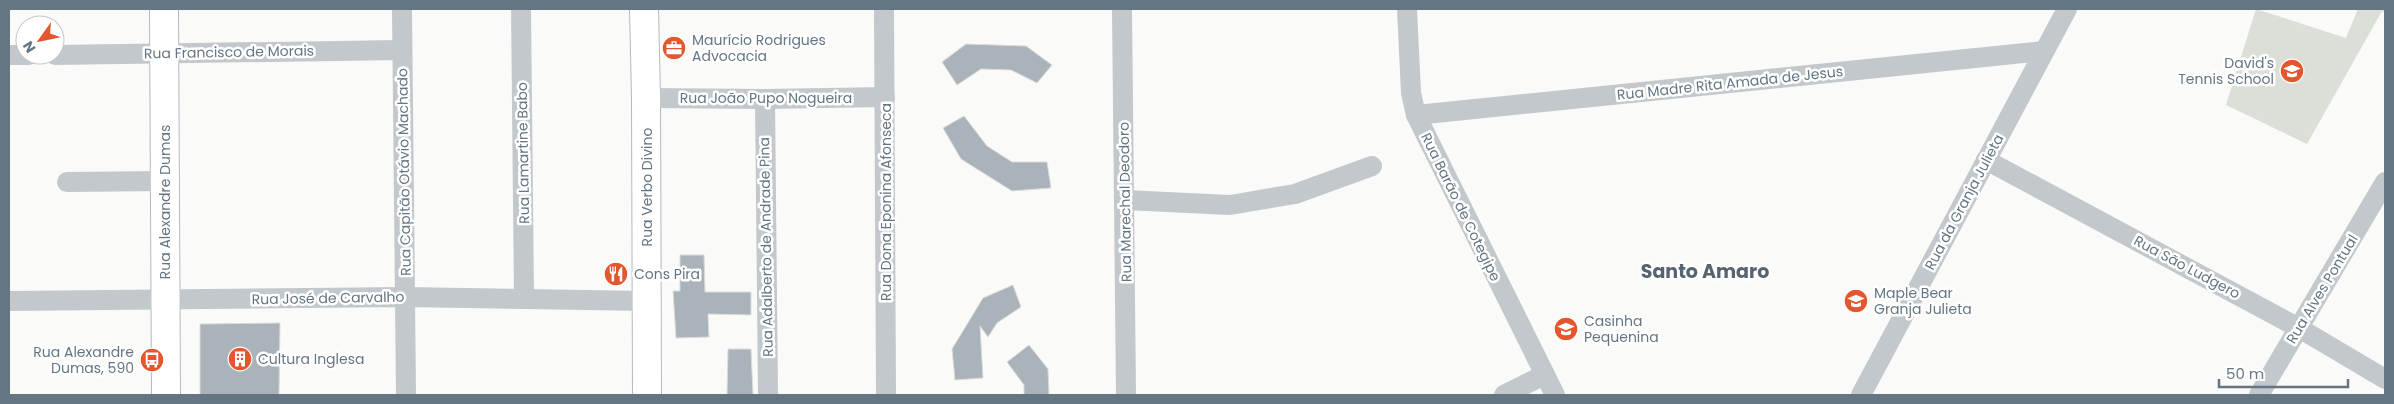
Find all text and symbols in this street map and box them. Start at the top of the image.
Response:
north arrow [15,15,65,65]
place label: Maurício Rodrigues Advocacia [692,30,826,66]
office icon: Maurício Rodrigues Advocacia [661,35,687,61]
text: N [18,37,40,57]
street label: Rua Francisco de Morais [144,41,314,63]
place label: David's Tennis School [2178,53,2274,89]
school or university icon: David's Tennis School [2279,58,2305,84]
street label: Rua Madre Rita Amada de Jesus [1616,61,1844,105]
street label: Rua Capitão Otávio Machado [392,68,416,276]
street label: Rua Lamartine Babo [512,82,534,224]
street label: Rua João Pupo Nogueira [680,88,852,108]
street label: Rua Dona Eponina Afonseca [876,103,896,301]
street label: Rua Marechal Deodoro [1114,122,1136,282]
street label: Rua Alexandre Dumas [155,125,175,279]
street label: Rua Verbo Divino [637,128,657,246]
street label: Rua Barão de Cotegipe [1416,130,1506,285]
street label: Rua da Granja Julieta [1920,131,2008,273]
street label: Rua Adalberto de Andrade Pina [754,137,778,357]
street label: Rua São Ludgero [2130,231,2244,304]
street label: Rua Alves Pontual [2281,231,2363,347]
district label: Santo Amaro [1641,258,1769,285]
restaurant icon: Cons Pira [603,261,629,287]
place label: Cons Pira [634,264,700,284]
place label: Maple Bear Granja Julieta [1874,283,1972,319]
street label: Rua José de Carvalho [251,287,405,309]
school or university icon: Maple Bear Granja Julieta [1843,288,1869,314]
place label: Casinha Pequenina [1584,311,1659,347]
school or university icon: Casinha Pequenina [1553,316,1579,342]
place label: Rua Alexandre Dumas, 590 [33,342,134,378]
building icon: Cultura Inglesa [227,346,253,372]
bus stop icon: Rua Alexandre Dumas, 590 [139,347,165,373]
place label: Cultura Inglesa [258,349,364,369]
scale bar [2219,356,2348,388]
text: 50 m [2226,363,2264,384]

